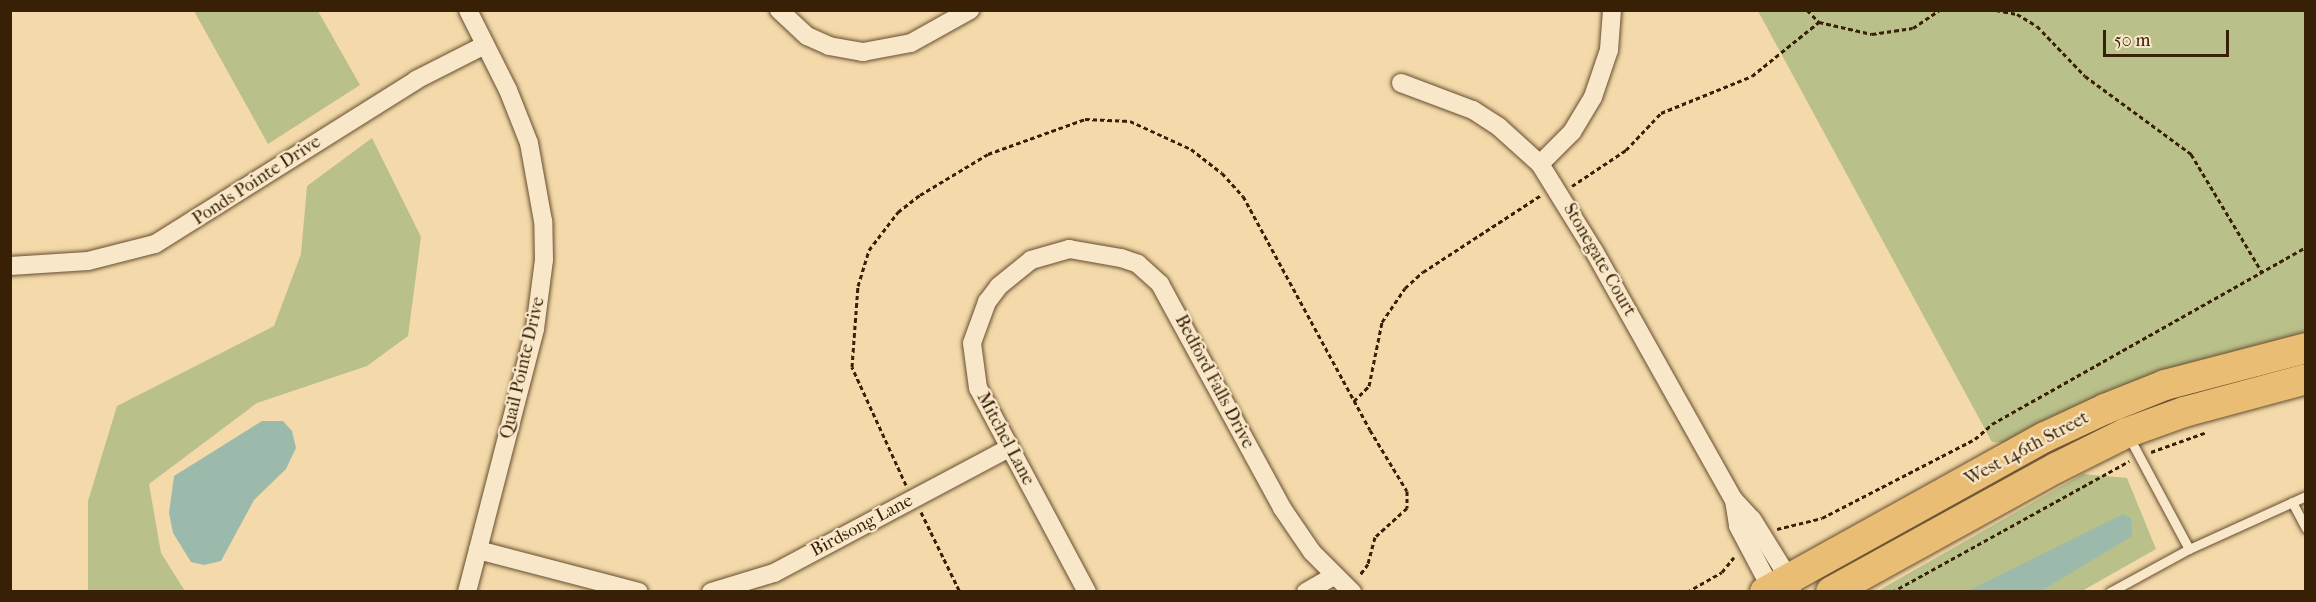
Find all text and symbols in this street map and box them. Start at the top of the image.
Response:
scale bar [2106,18,2232,56]
text: 50 m [2114,30,2150,51]
street label: Ponds Pointe Drive [189,132,325,230]
street label: Stonegate Court [1558,200,1640,320]
street label: Quail Pointe Drive [496,295,550,441]
street label: Bedford Falls Drive [1170,311,1258,453]
street label: Mitchel Lane [971,389,1039,489]
street label: West 146th Street [1961,407,2093,491]
street label: Birdsong Lane [807,490,917,562]

